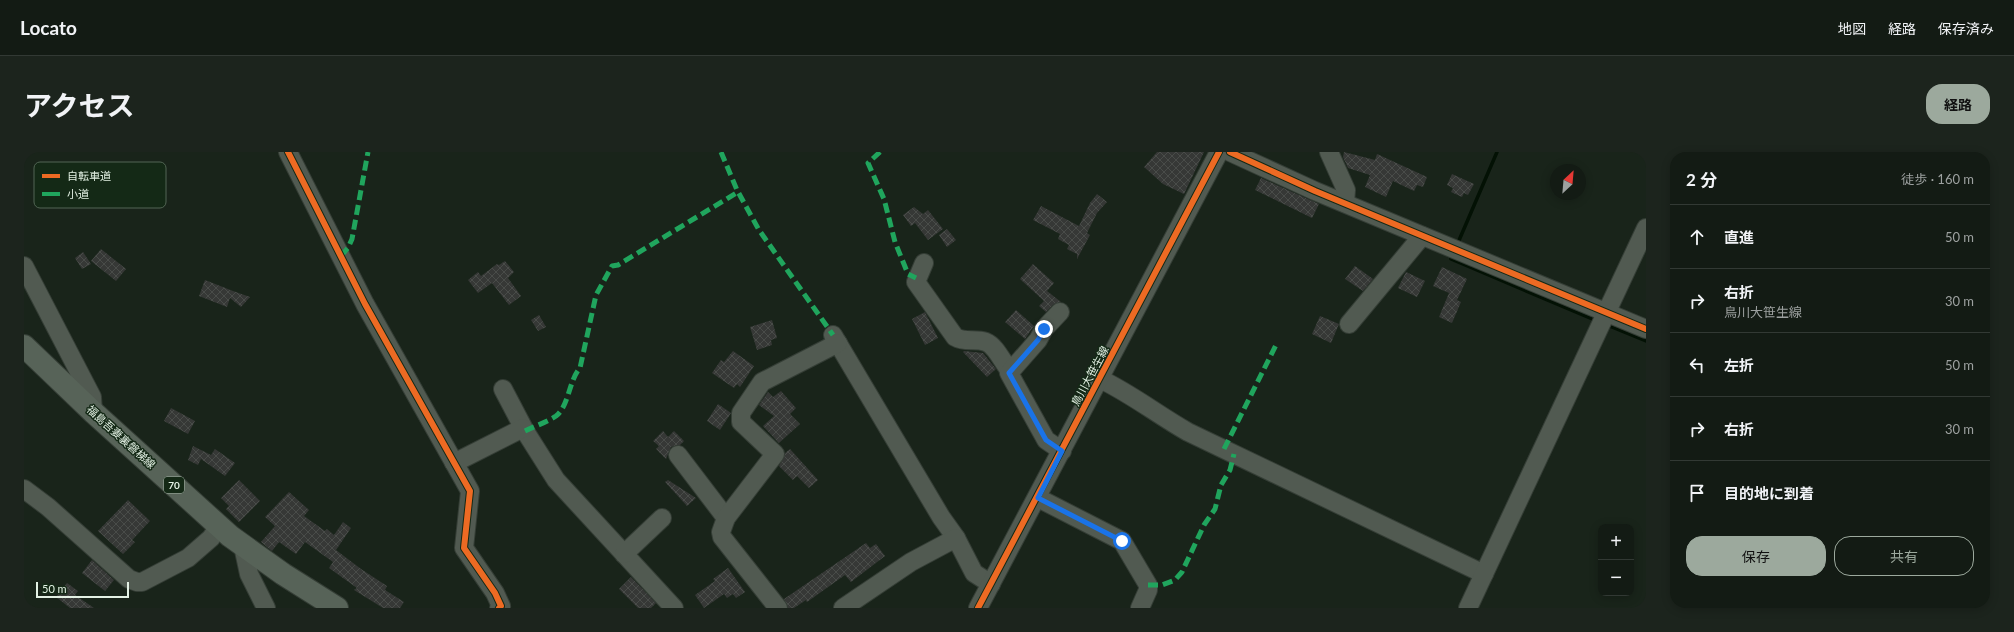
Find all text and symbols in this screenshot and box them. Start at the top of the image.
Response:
text: Locato [20,16,77,39]
text: 地図 [1838,20,1866,37]
text: 経路 [1888,20,1916,37]
text: 保存済み [1938,20,1994,37]
button: 経路 [1926,84,1990,124]
text: アクセス [24,88,135,122]
legend [34,162,166,208]
north arrow [1550,164,1586,200]
text: 自転車道 [67,169,111,182]
text: 2 分 [1686,169,1717,190]
text: 徒歩 · 160 m [1901,171,1974,187]
text: 小道 [67,187,89,200]
icon: ahead [1686,226,1708,248]
text: 直進 [1724,228,1754,246]
text: 50 m [1945,229,1974,245]
text: 右折 [1724,283,1754,301]
icon: right [1686,290,1708,312]
text: 30 m [1945,293,1974,309]
text: 鳥川大笹生線 [1724,304,1802,320]
route end [1035,320,1053,338]
street label: 鳥川大笹生線 [1068,344,1111,408]
icon: left [1686,354,1708,376]
text: 左折 [1724,356,1754,374]
text: 50 m [1945,357,1974,373]
street label: 福島吾妻裏磐梯線 [84,402,158,471]
icon: right [1686,418,1708,440]
text: 右折 [1724,420,1754,438]
text: 30 m [1945,421,1974,437]
road number: 70 [164,477,184,493]
icon: arrive [1686,482,1708,504]
text: 目的地に到着 [1724,484,1814,502]
map controls [1598,524,1634,596]
button: + [1598,524,1634,560]
route start [1113,532,1131,550]
button: 保存 [1686,536,1826,576]
button: 共有 [1834,536,1974,576]
button: − [1598,560,1634,596]
scale bar [36,580,129,599]
text: 50 m [42,582,67,595]

